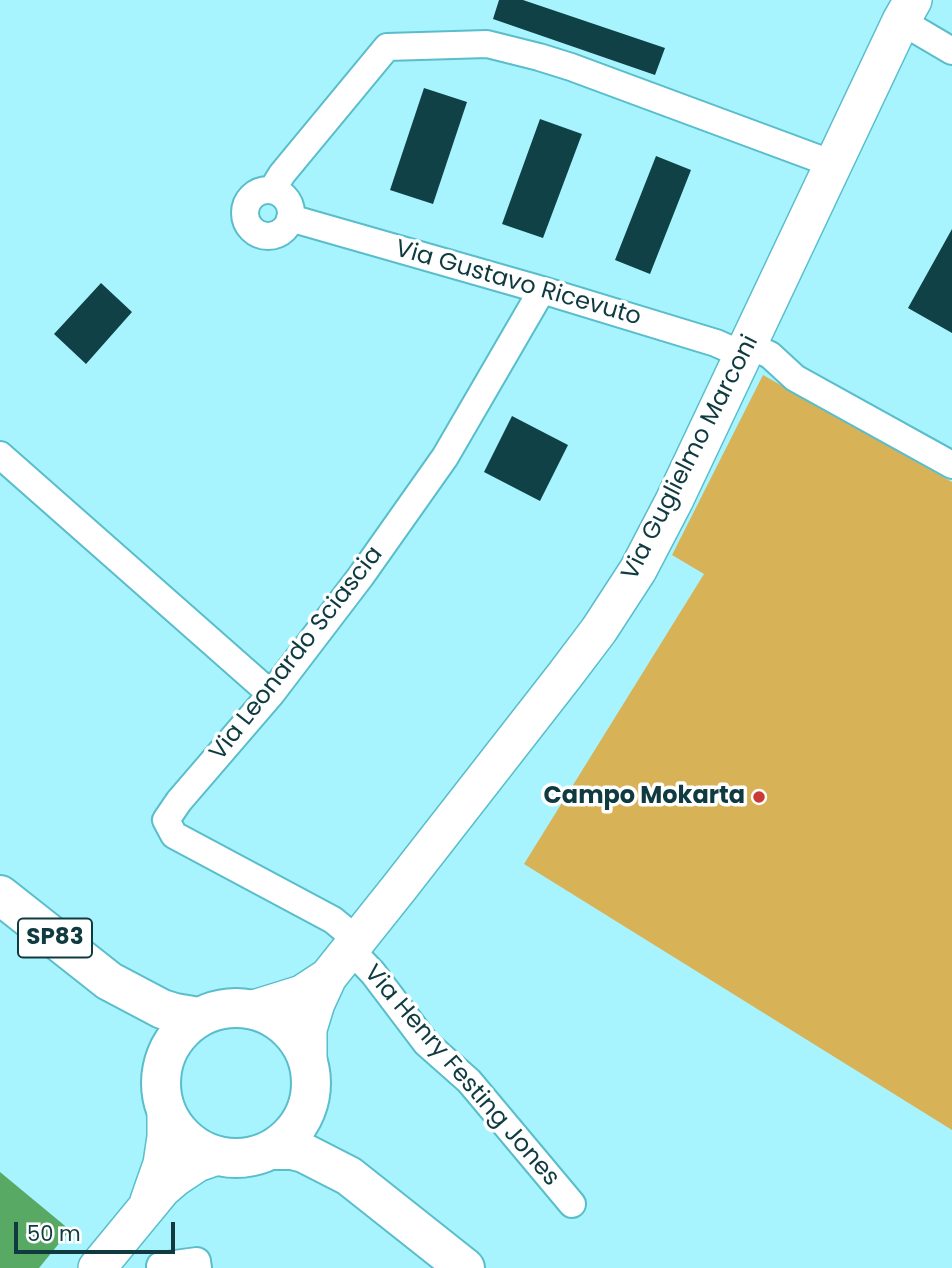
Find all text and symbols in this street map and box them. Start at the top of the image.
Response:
street label: Via Gustavo Ricevuto [392,235,644,333]
street label: Via Guglielmo Marconi [617,331,765,585]
street label: Via Leonardo Sciascia [204,541,390,767]
place label: Campo Mokarta [544,783,745,811]
marker: Campo Mokarta [751,789,767,805]
road number: SP83 [18,918,92,958]
street label: Via Henry Festing Jones [357,960,565,1192]
scale bar [18,1208,178,1252]
text: 50 m [27,1219,81,1248]

